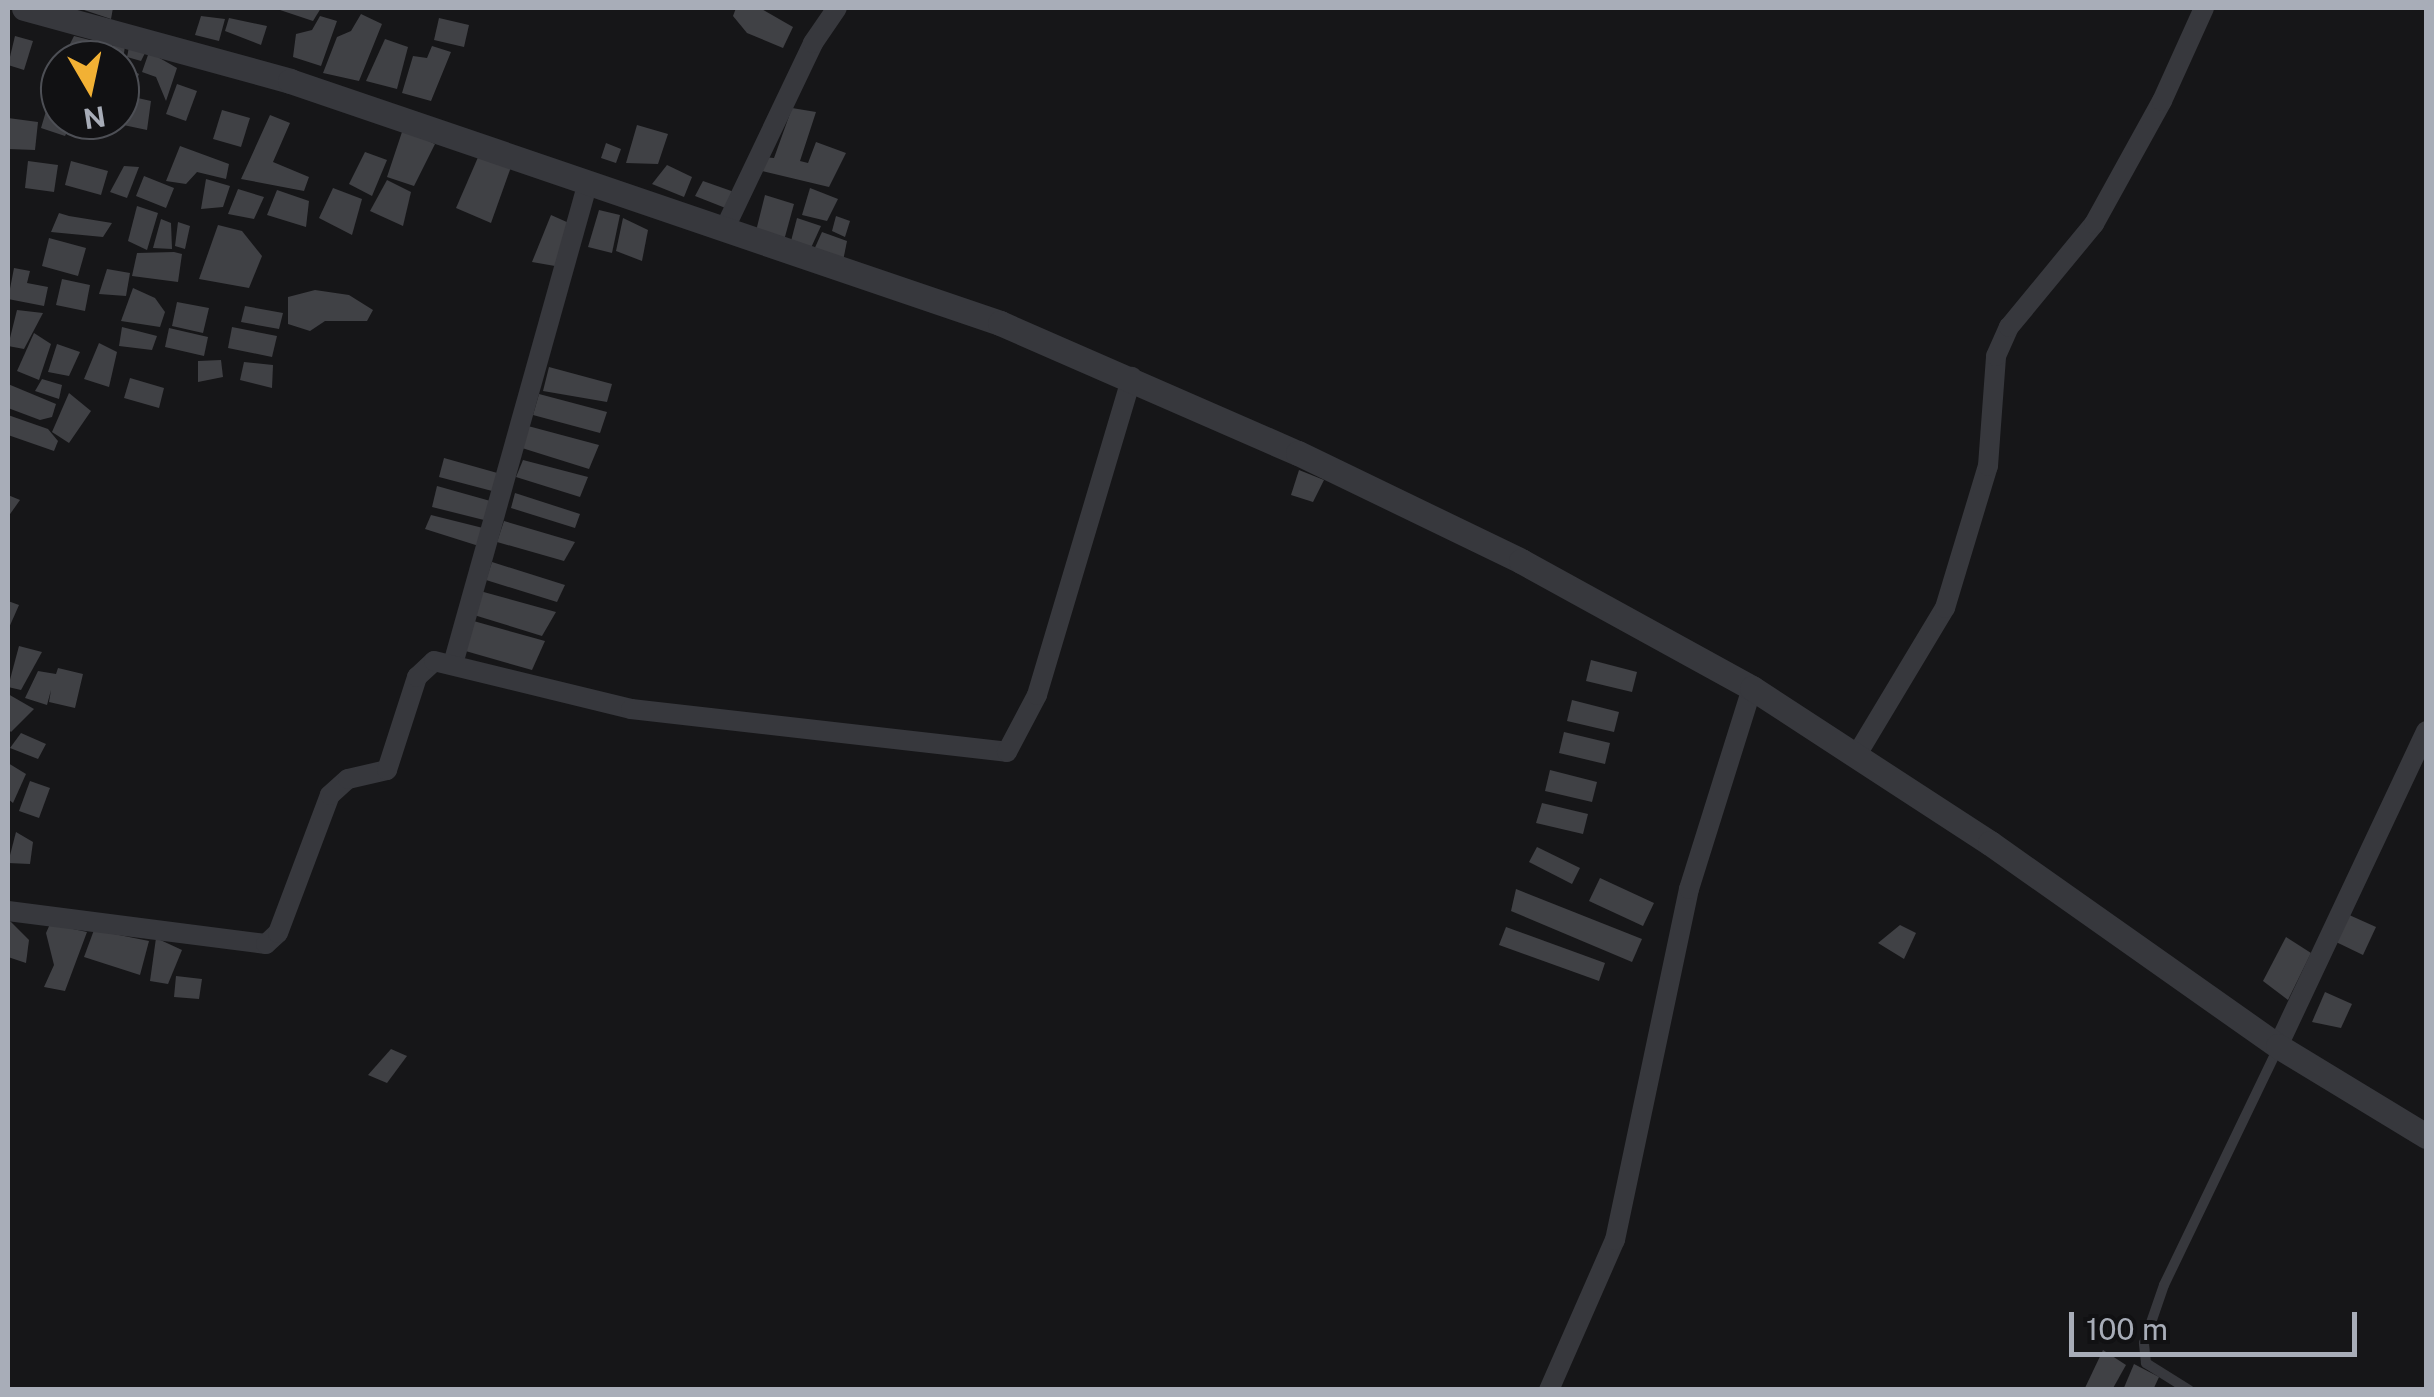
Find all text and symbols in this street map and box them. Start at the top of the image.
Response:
north arrow [40,40,140,140]
text: N [81,100,108,136]
scale bar [2074,1292,2362,1354]
text: 100 m [2086,1311,2168,1347]

